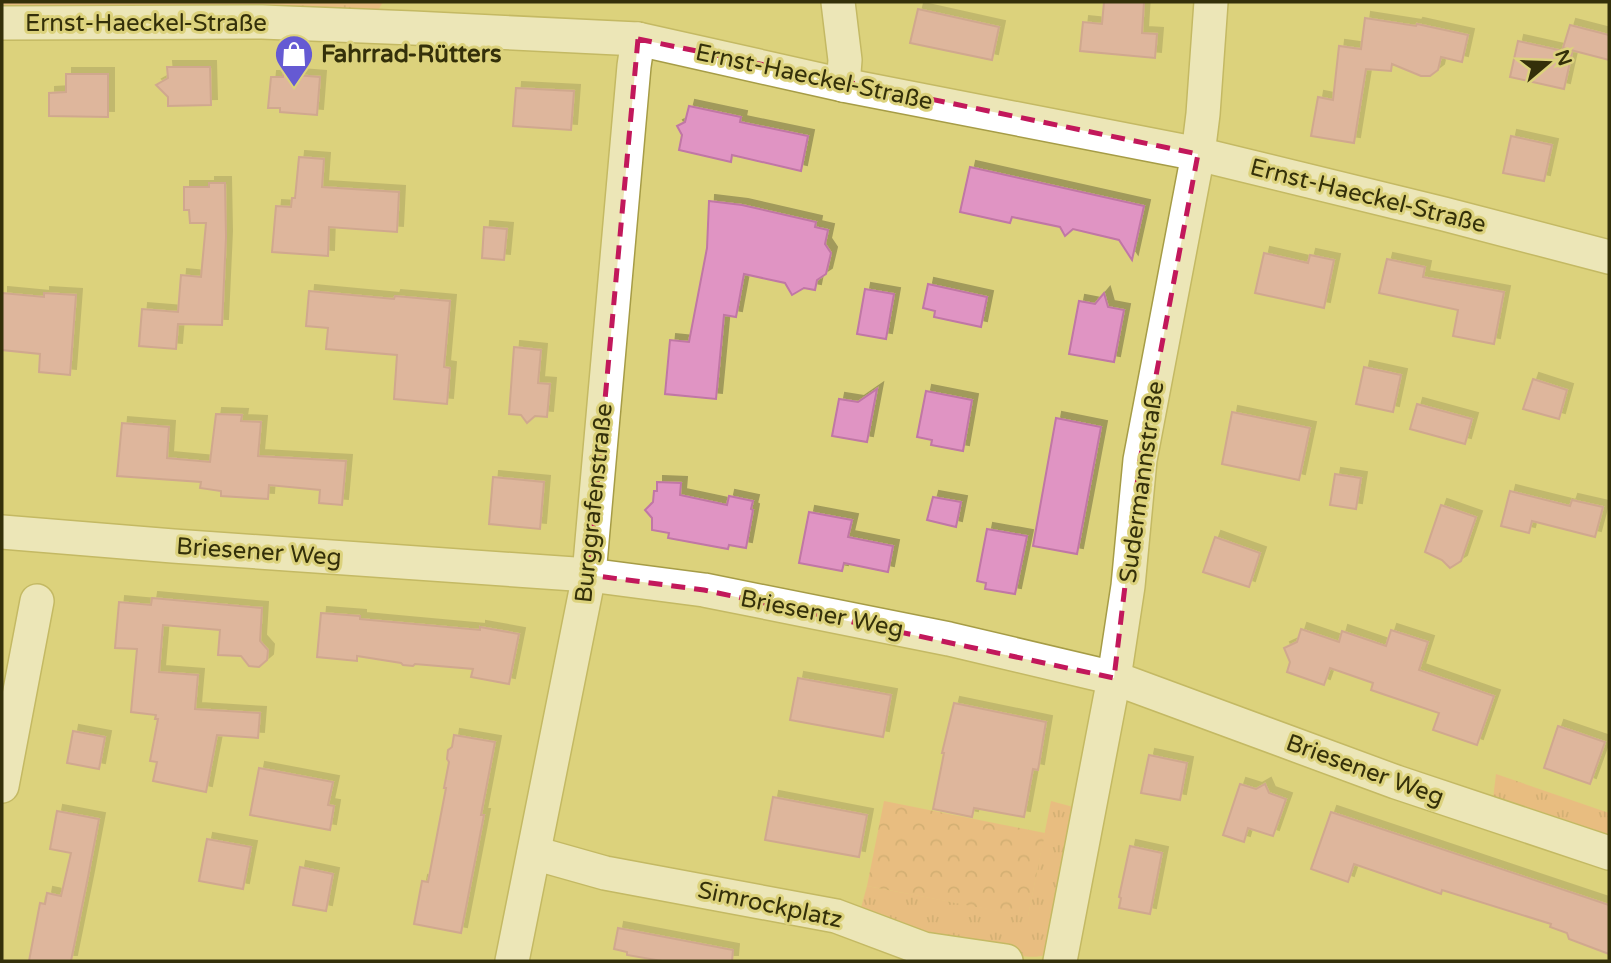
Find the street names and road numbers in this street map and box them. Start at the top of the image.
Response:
street label: Ernst-Haeckel-Straße [25,9,267,38]
street label: Ernst-Haeckel-Straße [693,38,935,116]
street label: Ernst-Haeckel-Straße [1247,153,1489,239]
street label: Sudermannstraße [1113,379,1171,585]
street label: Burggrafenstraße [569,402,619,604]
street label: Briesener Weg [175,532,343,572]
street label: Briesener Weg [738,584,906,644]
street label: Briesener Weg [1282,728,1448,812]
street label: Simrockplatz [695,876,845,934]

